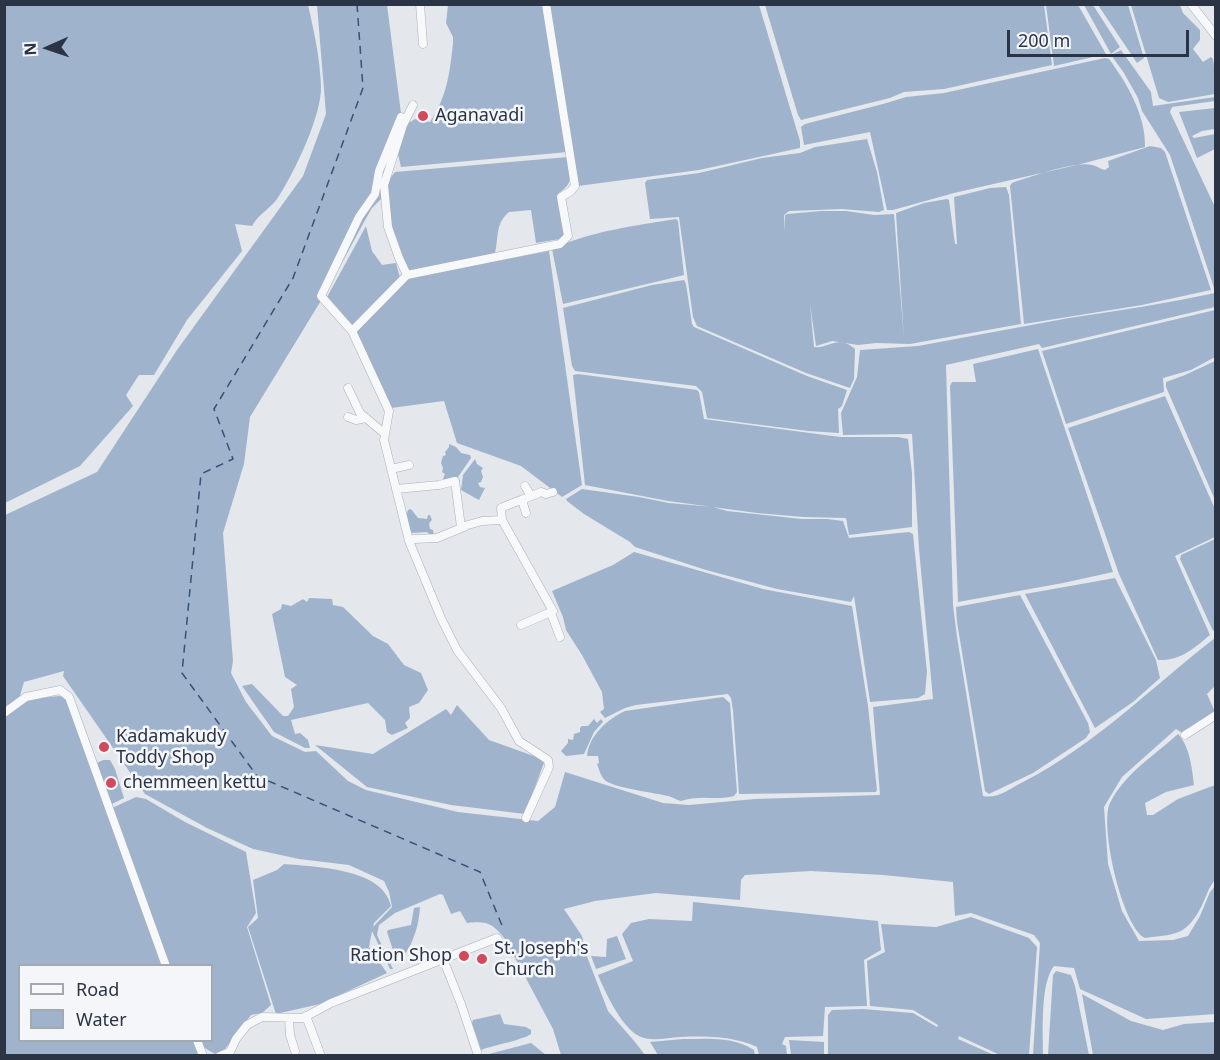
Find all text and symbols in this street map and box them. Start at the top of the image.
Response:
north arrow [18,18,78,78]
scale bar [1010,18,1192,56]
text: 200 m [1018,28,1070,52]
text: N [19,42,41,56]
place label: Aganavadi [435,105,524,127]
marker: Aganavadi [416,109,430,123]
place label: Kadamakudy Toddy Shop [116,726,226,768]
marker: Kadamakudy Toddy Shop [97,740,111,754]
place label: chemmeen kettu [123,772,267,794]
marker: chemmeen kettu [104,776,118,790]
place label: St. Joseph's Church [494,938,589,980]
place label: Ration Shop [350,945,452,967]
marker: Ration Shop [457,949,471,963]
marker: St. Joseph's Church [475,952,489,966]
legend [18,964,213,1042]
text: Road [76,977,119,1001]
text: Water [76,1007,127,1031]

